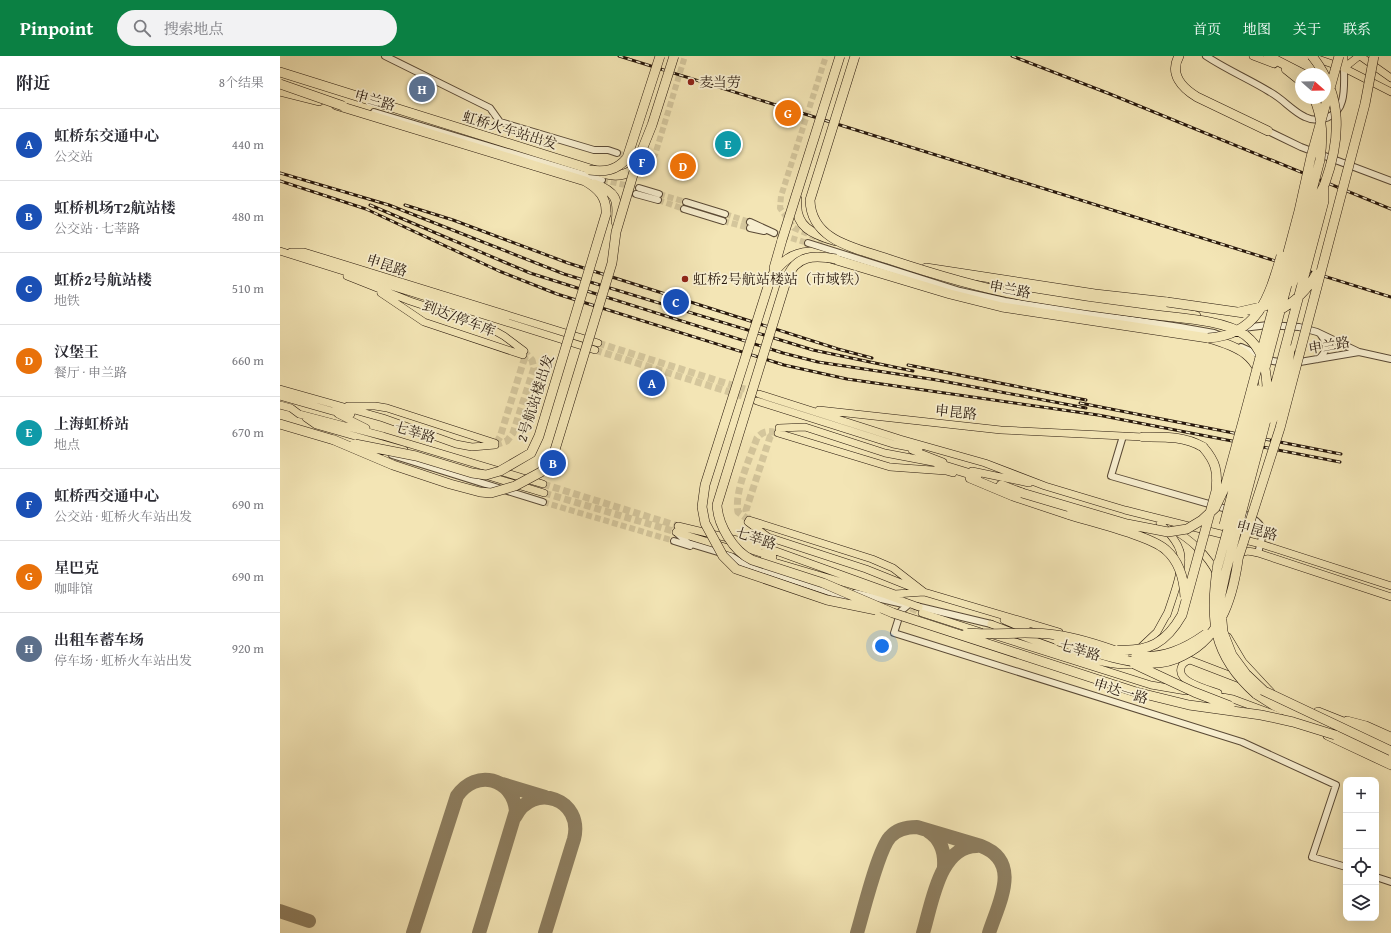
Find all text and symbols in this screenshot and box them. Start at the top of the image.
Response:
search box [117,10,397,46]
text: Pinpoint [20,14,93,42]
icon: search [131,17,153,39]
text: 搜索地点 [163,18,223,39]
text: 首页 [1193,19,1221,39]
text: 地图 [1243,19,1271,39]
text: 关于 [1293,19,1321,39]
text: 联系 [1343,19,1371,39]
north arrow [1295,68,1331,104]
text: 附近 [16,70,50,95]
place label: 麦当劳 [699,72,741,92]
text: 8个结果 [219,73,264,92]
pin: H [409,74,435,104]
marker: 麦当劳 [686,77,696,87]
street label: 申兰路 [352,85,398,115]
pin: G [775,98,801,128]
street label: 虹桥火车站出发 [460,106,560,154]
text: 虹桥东交通中心 [54,125,159,146]
pin: E [715,129,741,159]
text: A [25,135,33,154]
text: 440 m [232,135,264,154]
text: 公交站 [54,147,93,166]
pin: F [629,147,655,177]
pin: D [670,151,696,181]
text: 虹桥机场T2航站楼 [54,197,176,218]
text: B [25,207,33,226]
text: 480 m [232,207,264,226]
text: 公交站 · 七莘路 [54,219,140,238]
street label: 申昆路 [364,249,410,281]
text: 虹桥2号航站楼 [54,269,152,290]
place label: 虹桥2号航站楼站（市域铁） [693,269,868,289]
marker: 虹桥2号航站楼站（市域铁） [680,274,690,284]
street label: 申兰路 [987,275,1033,303]
text: C [25,279,33,298]
text: 510 m [232,279,264,298]
pin: C [663,287,689,317]
text: 地铁 [54,291,80,310]
street label: 到达/停车库 [420,295,498,341]
street label: 申兰路 [1307,332,1351,358]
text: 汉堡王 [54,341,99,362]
text: D [25,351,33,370]
text: 660 m [232,351,264,370]
street label: 2号航站楼出发 [511,352,559,444]
text: 餐厅 · 申兰路 [54,363,127,382]
pin: A [639,368,665,398]
street label: 申昆路 [934,400,978,424]
text: 上海虹桥站 [54,413,129,434]
street label: 七莘路 [392,416,438,448]
text: E [26,423,32,442]
text: 670 m [232,423,264,442]
text: 地点 [54,435,80,454]
pin: B [540,448,566,478]
text: 虹桥西交通中心 [54,485,159,506]
text: F [26,495,32,514]
text: 690 m [232,495,264,514]
text: 公交站 · 虹桥火车站出发 [54,507,192,526]
street label: 申昆路 [1234,515,1280,545]
street label: 七莘路 [733,522,779,554]
text: 星巴克 [54,557,99,578]
text: G [25,567,33,586]
text: 690 m [232,567,264,586]
text: 咖啡馆 [54,579,93,598]
text: 出租车蓄车场 [54,629,144,650]
street label: 七莘路 [1057,634,1103,666]
your location [872,636,892,656]
text: H [24,639,34,658]
text: 920 m [232,639,264,658]
text: 停车场 · 虹桥火车站出发 [54,651,192,670]
street label: 申达一路 [1091,673,1151,709]
map controls [1343,777,1379,921]
button: + [1343,777,1379,813]
button: − [1343,813,1379,849]
button: locate [1343,849,1379,885]
button: layers [1343,885,1379,921]

